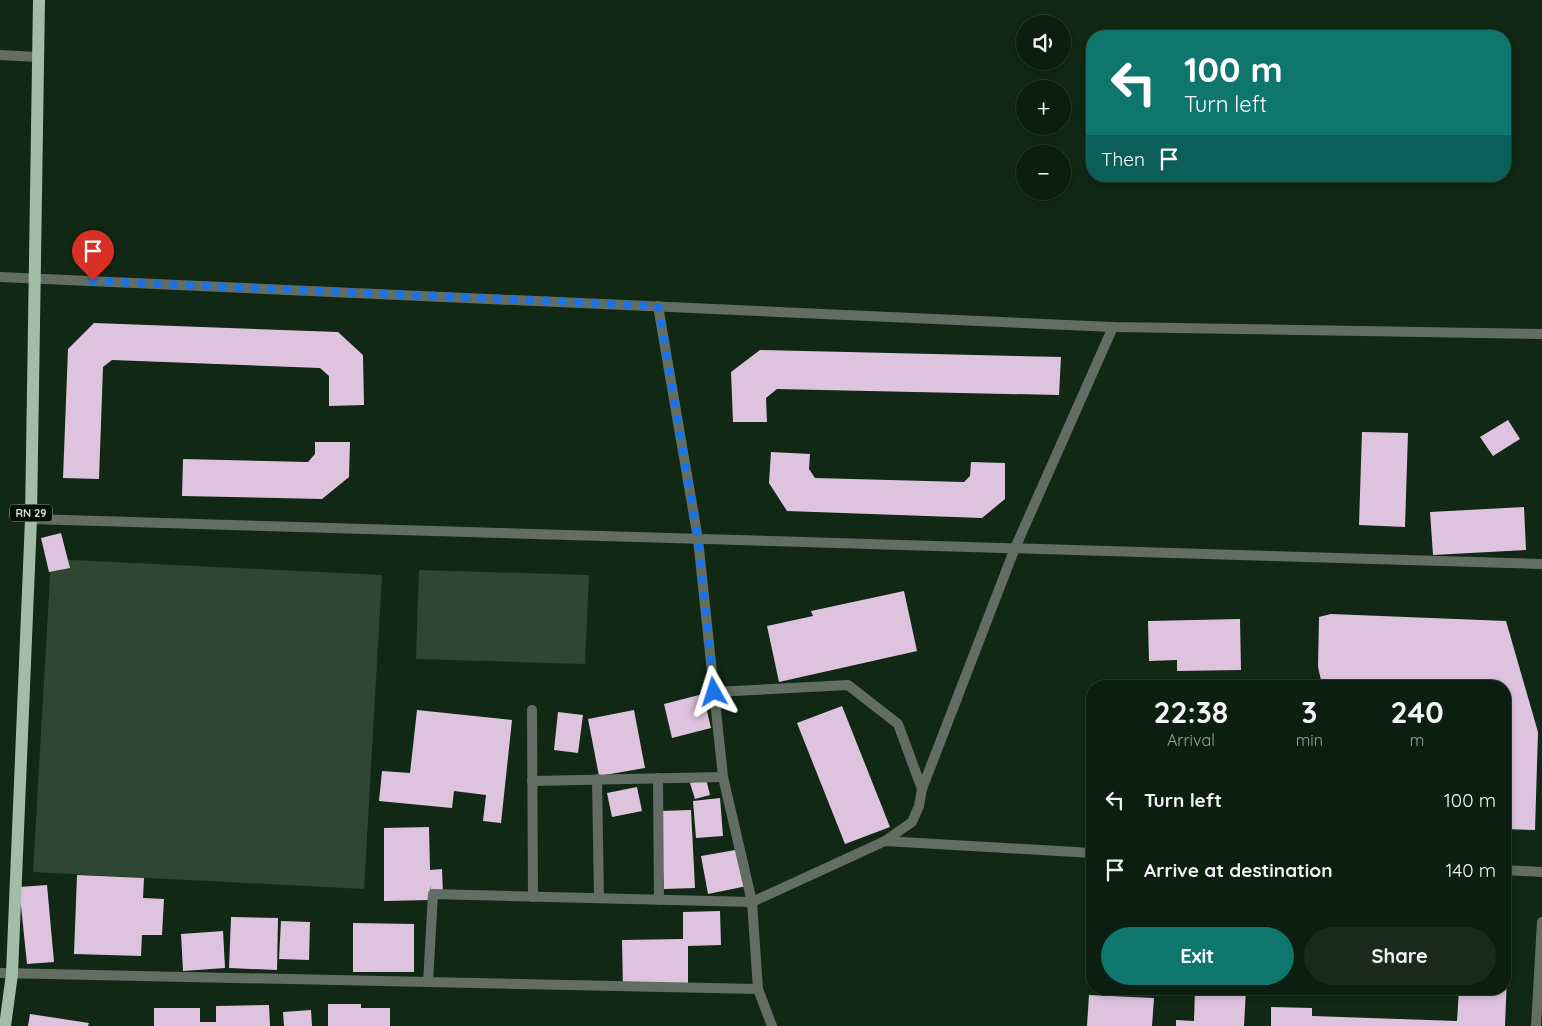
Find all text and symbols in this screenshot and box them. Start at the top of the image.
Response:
map controls [1016,15,1071,200]
button: sound [1016,15,1071,70]
text: 100 m [1184,47,1283,91]
icon: left [1101,50,1166,115]
button: + [1016,80,1071,135]
text: Turn left [1184,90,1267,118]
button: − [1016,145,1071,200]
icon: arrive [1155,145,1183,173]
text: Then [1101,147,1145,171]
pin [72,230,114,281]
icon: arrive [79,237,107,265]
road number: RN 29 [10,504,52,522]
position arrow [687,665,739,717]
text: 22:38 [1153,693,1228,731]
text: 3 [1301,693,1317,731]
text: 240 [1390,693,1444,731]
text: Arrival [1167,730,1215,750]
text: min [1296,730,1323,750]
text: m [1410,730,1424,750]
icon: left [1101,786,1129,814]
text: Turn left [1144,788,1222,812]
text: 100 m [1444,788,1496,812]
icon: arrive [1101,856,1129,884]
text: Arrive at destination [1144,858,1333,882]
text: 140 m [1445,858,1496,882]
button: Exit [1101,927,1294,985]
button: Share [1304,927,1496,985]

